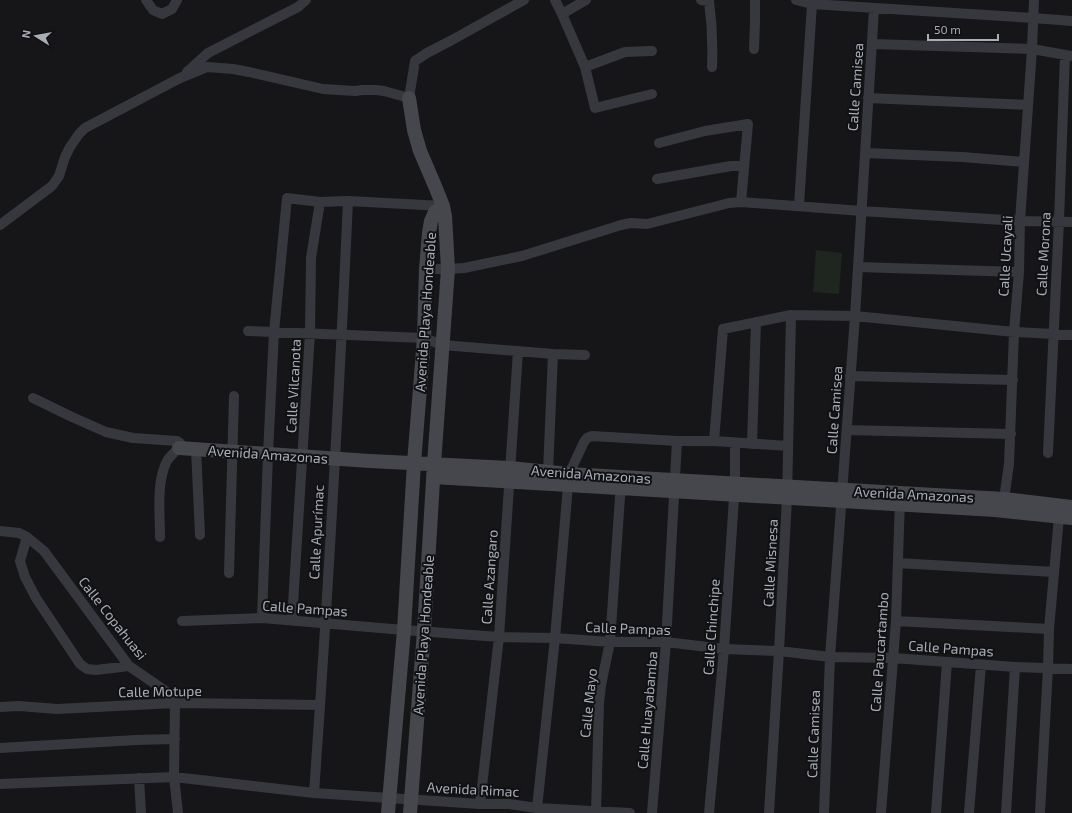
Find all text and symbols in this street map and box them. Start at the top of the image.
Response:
north arrow [16,16,56,56]
scale bar [928,16,998,42]
text: 50 m [934,22,961,36]
text: N [19,29,33,39]
street label: Calle Camisea [843,42,867,132]
street label: Calle Morona [1032,212,1054,296]
street label: Calle Ucayali [994,215,1016,297]
street label: Avenida Playa Hondeable [411,231,439,393]
street label: Calle Vilcanota [282,339,304,433]
street label: Calle Camisea [822,365,846,455]
street label: Avenida Amazonas [208,441,328,467]
street label: Avenida Amazonas [531,461,651,487]
street label: Avenida Amazonas [854,482,974,506]
street label: Calle Apurímac [305,484,327,580]
street label: Calle Misnesa [759,519,781,607]
street label: Calle Azangaro [477,529,501,625]
street label: Avenida Playa Hondeable [409,554,437,716]
street label: Calle Copahuasi [75,573,151,663]
street label: Calle Chinchipe [699,578,723,676]
street label: Calle Paucartambo [866,592,892,712]
street label: Calle Pampas [262,597,348,619]
street label: Calle Pampas [585,618,671,638]
street label: Calle Pampas [908,637,994,659]
street label: Calle Huayabamba [633,650,661,770]
street label: Calle Mayo [576,667,600,739]
street label: Calle Motupe [118,682,202,700]
street label: Calle Camisea [803,690,823,778]
street label: Avenida Rimac [426,778,520,800]

